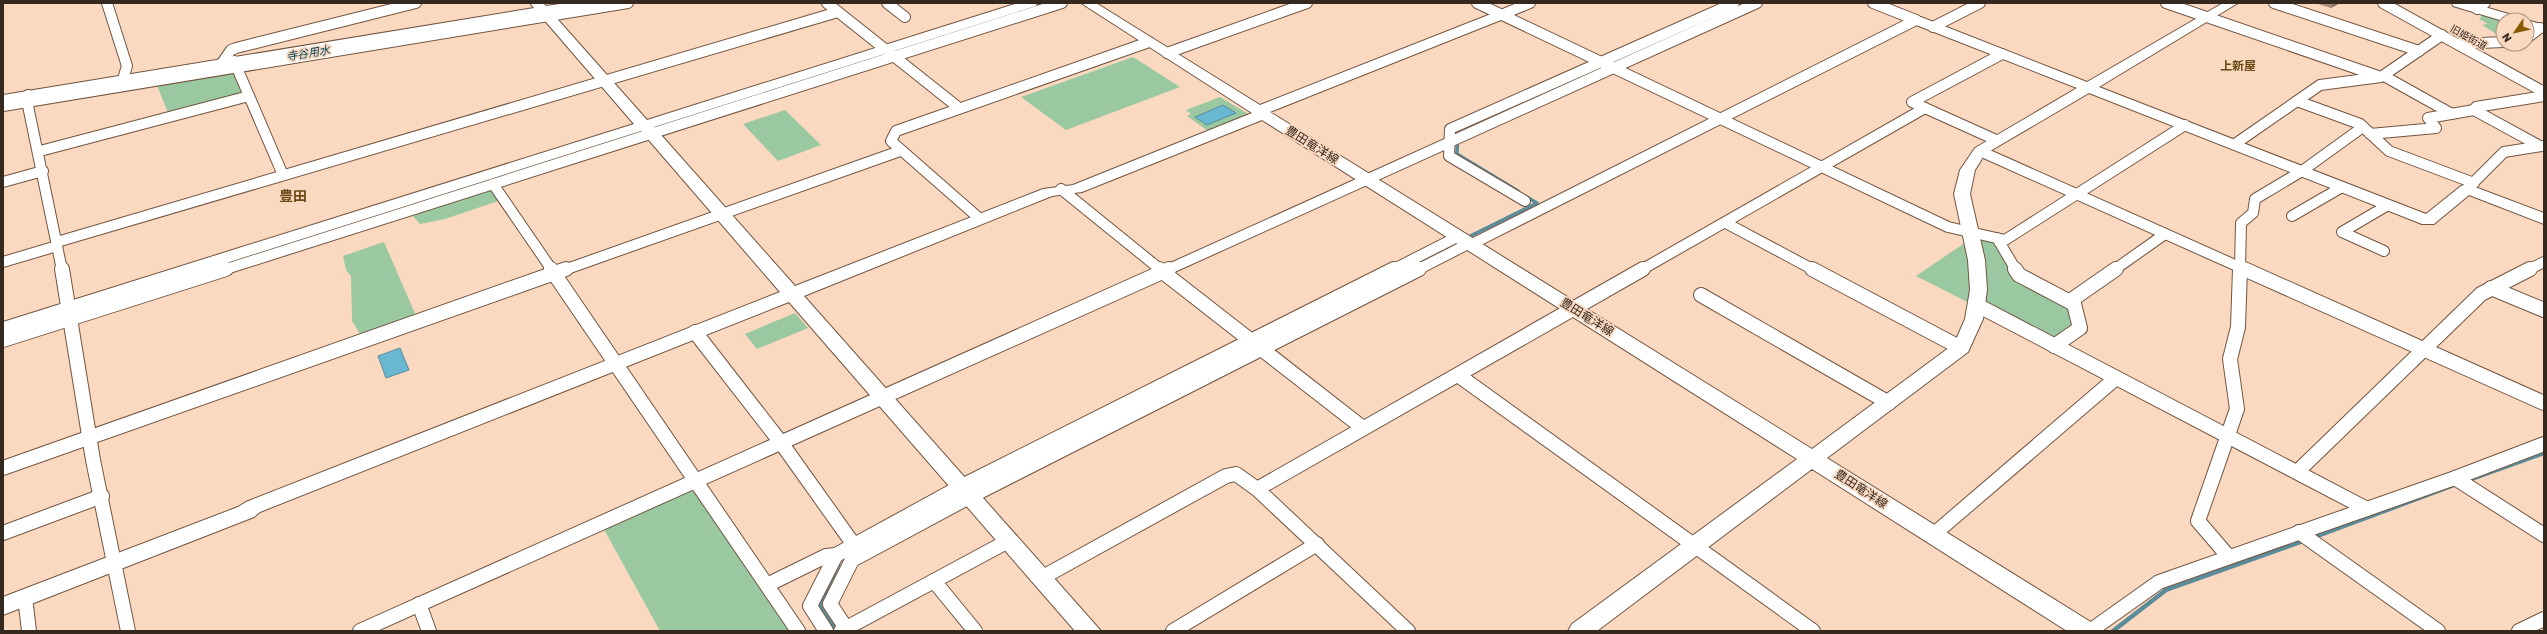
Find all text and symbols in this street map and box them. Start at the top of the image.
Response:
north arrow [2495,12,2535,52]
street label: 旧姫街道 [2448,23,2489,53]
text: N [2499,30,2515,44]
water label: 寺谷用水 [285,43,332,63]
district label: 上新屋 [2220,59,2256,73]
street label: 豊田竜洋線 [1283,123,1341,167]
district label: 豊田 [279,188,307,205]
street label: 豊田竜洋線 [1558,295,1616,339]
street label: 豊田竜洋線 [1832,467,1890,511]

